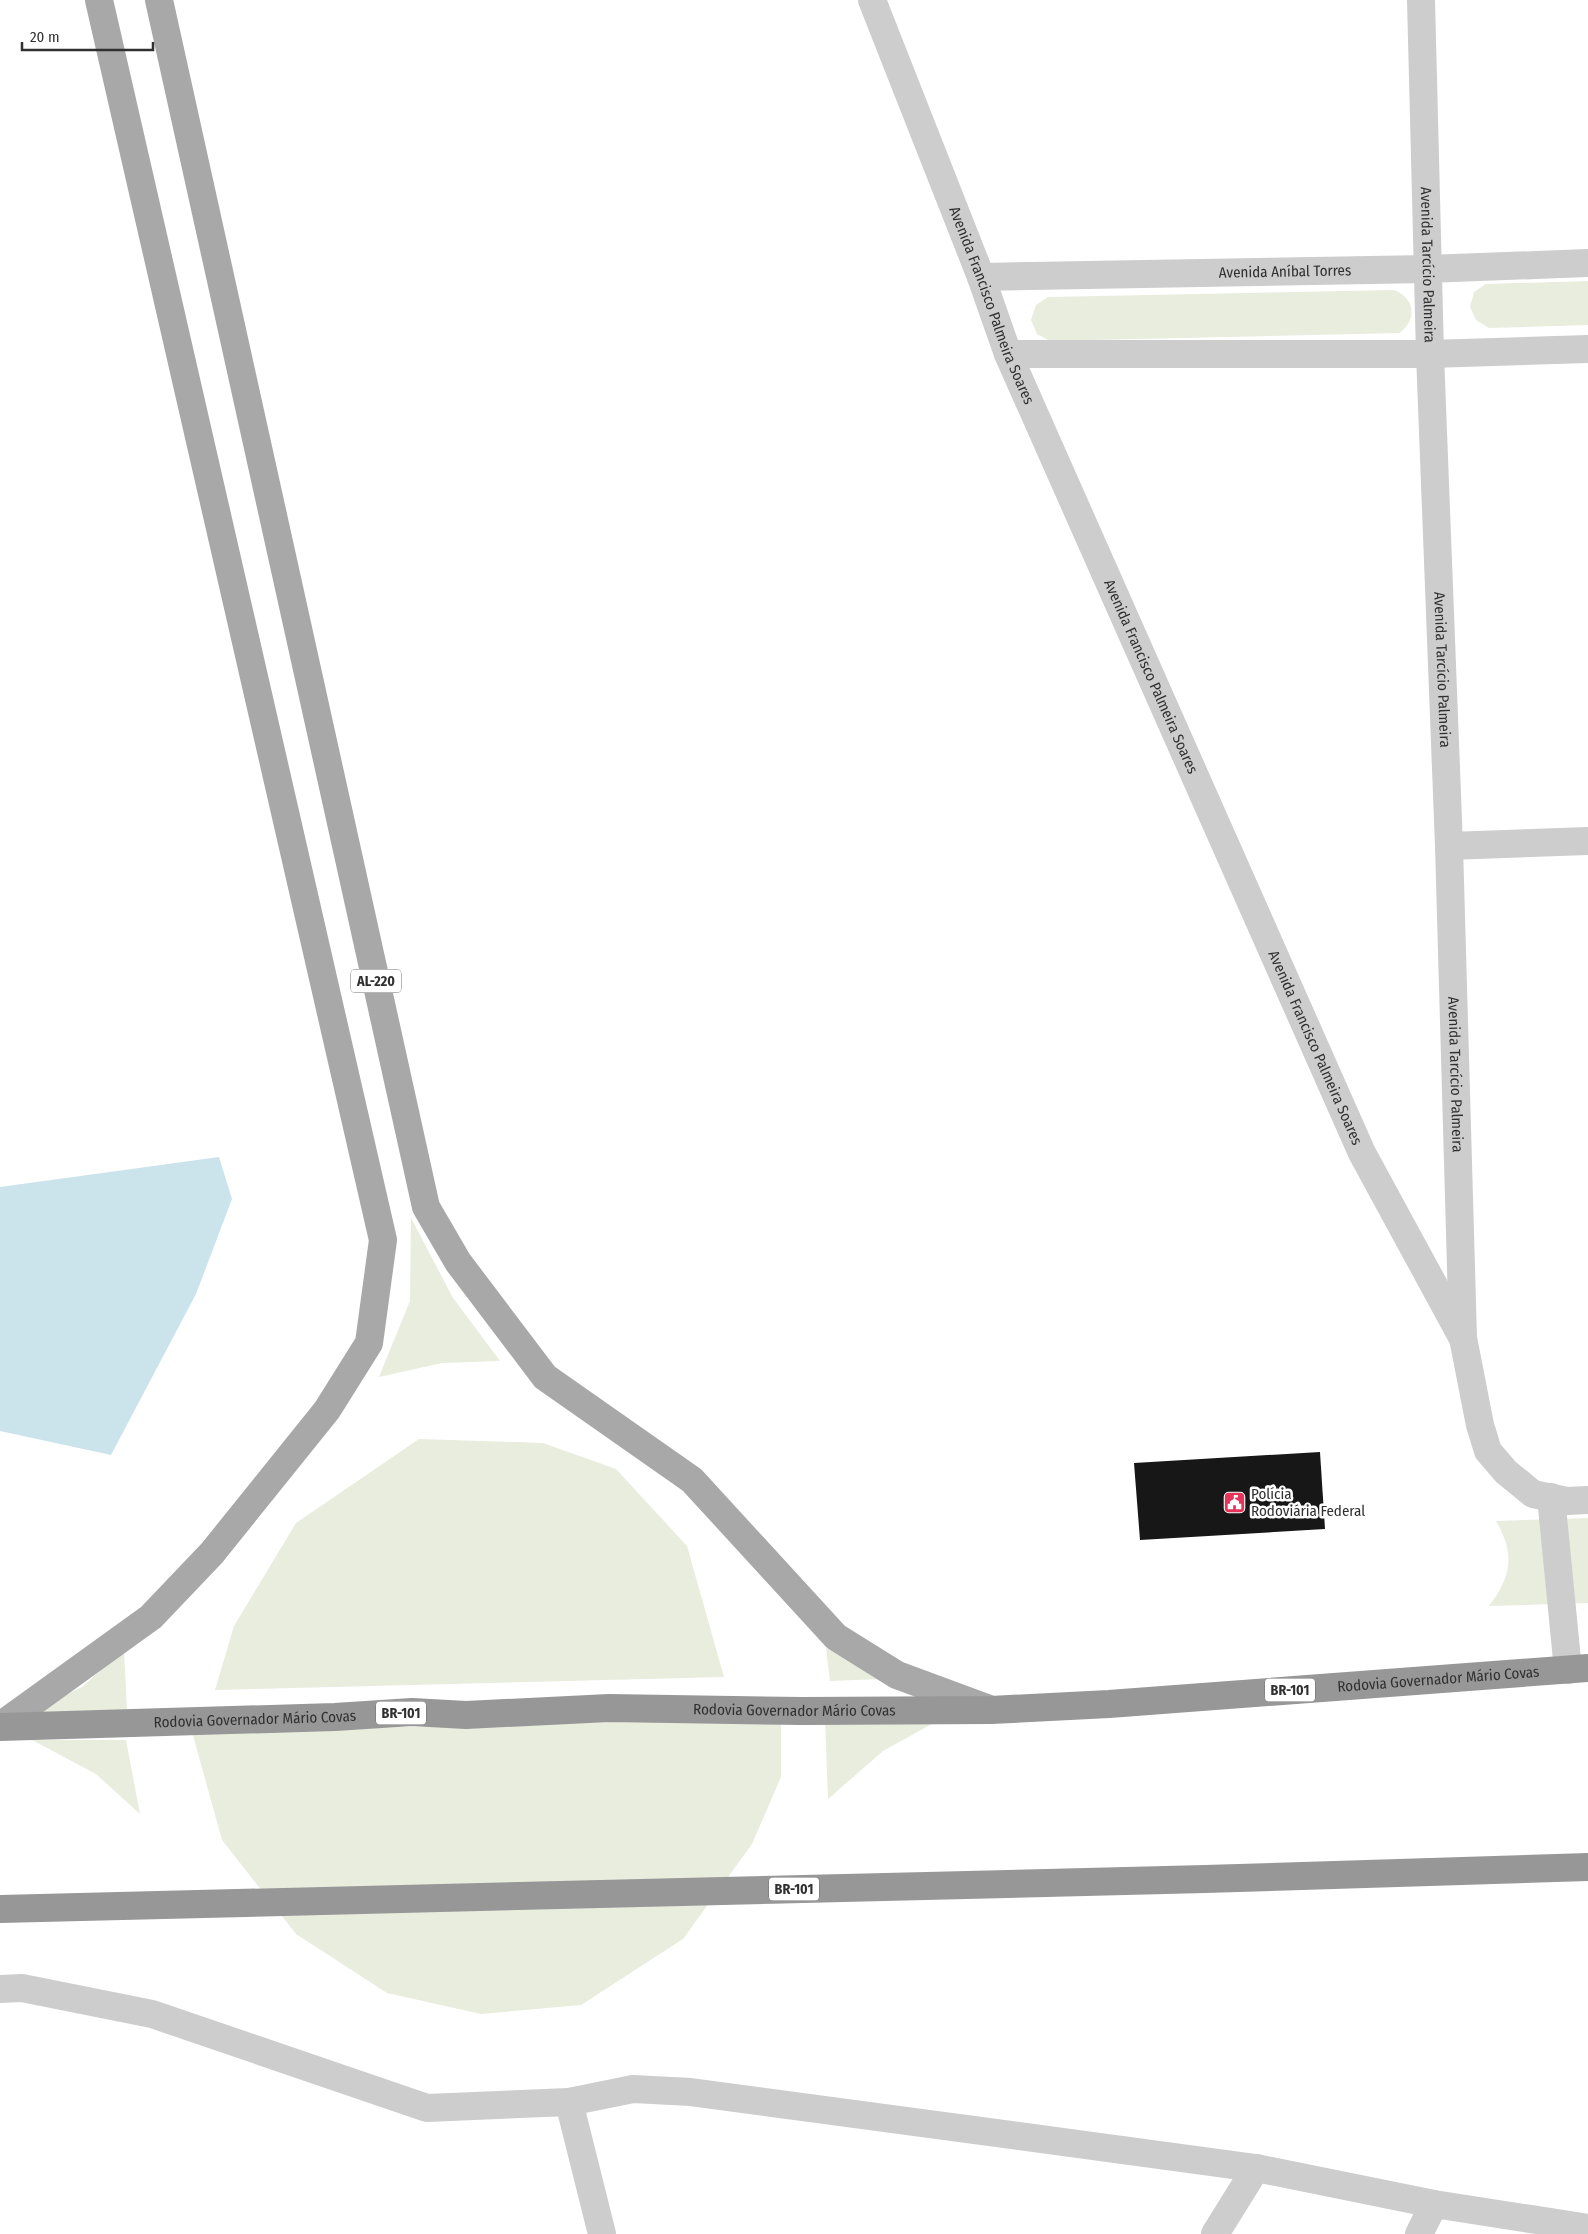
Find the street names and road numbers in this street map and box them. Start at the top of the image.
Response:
street label: Avenida Tarcício Palmeira [1417,187,1439,343]
street label: Avenida Francisco Palmeira Soares [945,204,1038,407]
street label: Avenida Aníbal Torres [1218,261,1352,282]
street label: Avenida Francisco Palmeira Soares [1100,577,1202,776]
street label: Avenida Tarcício Palmeira [1430,591,1454,748]
street label: Avenida Francisco Palmeira Soares [1264,948,1366,1148]
road number: AL-220 [351,969,401,992]
street label: Avenida Tarcício Palmeira [1444,996,1467,1153]
street label: Rodovia Governador Mário Covas [1337,1663,1540,1696]
road number: BR-101 [1265,1678,1315,1702]
street label: Rodovia Governador Mário Covas [693,1700,896,1720]
road number: BR-101 [376,1702,426,1725]
street label: Rodovia Governador Mário Covas [153,1707,357,1731]
road number: BR-101 [769,1878,819,1900]

